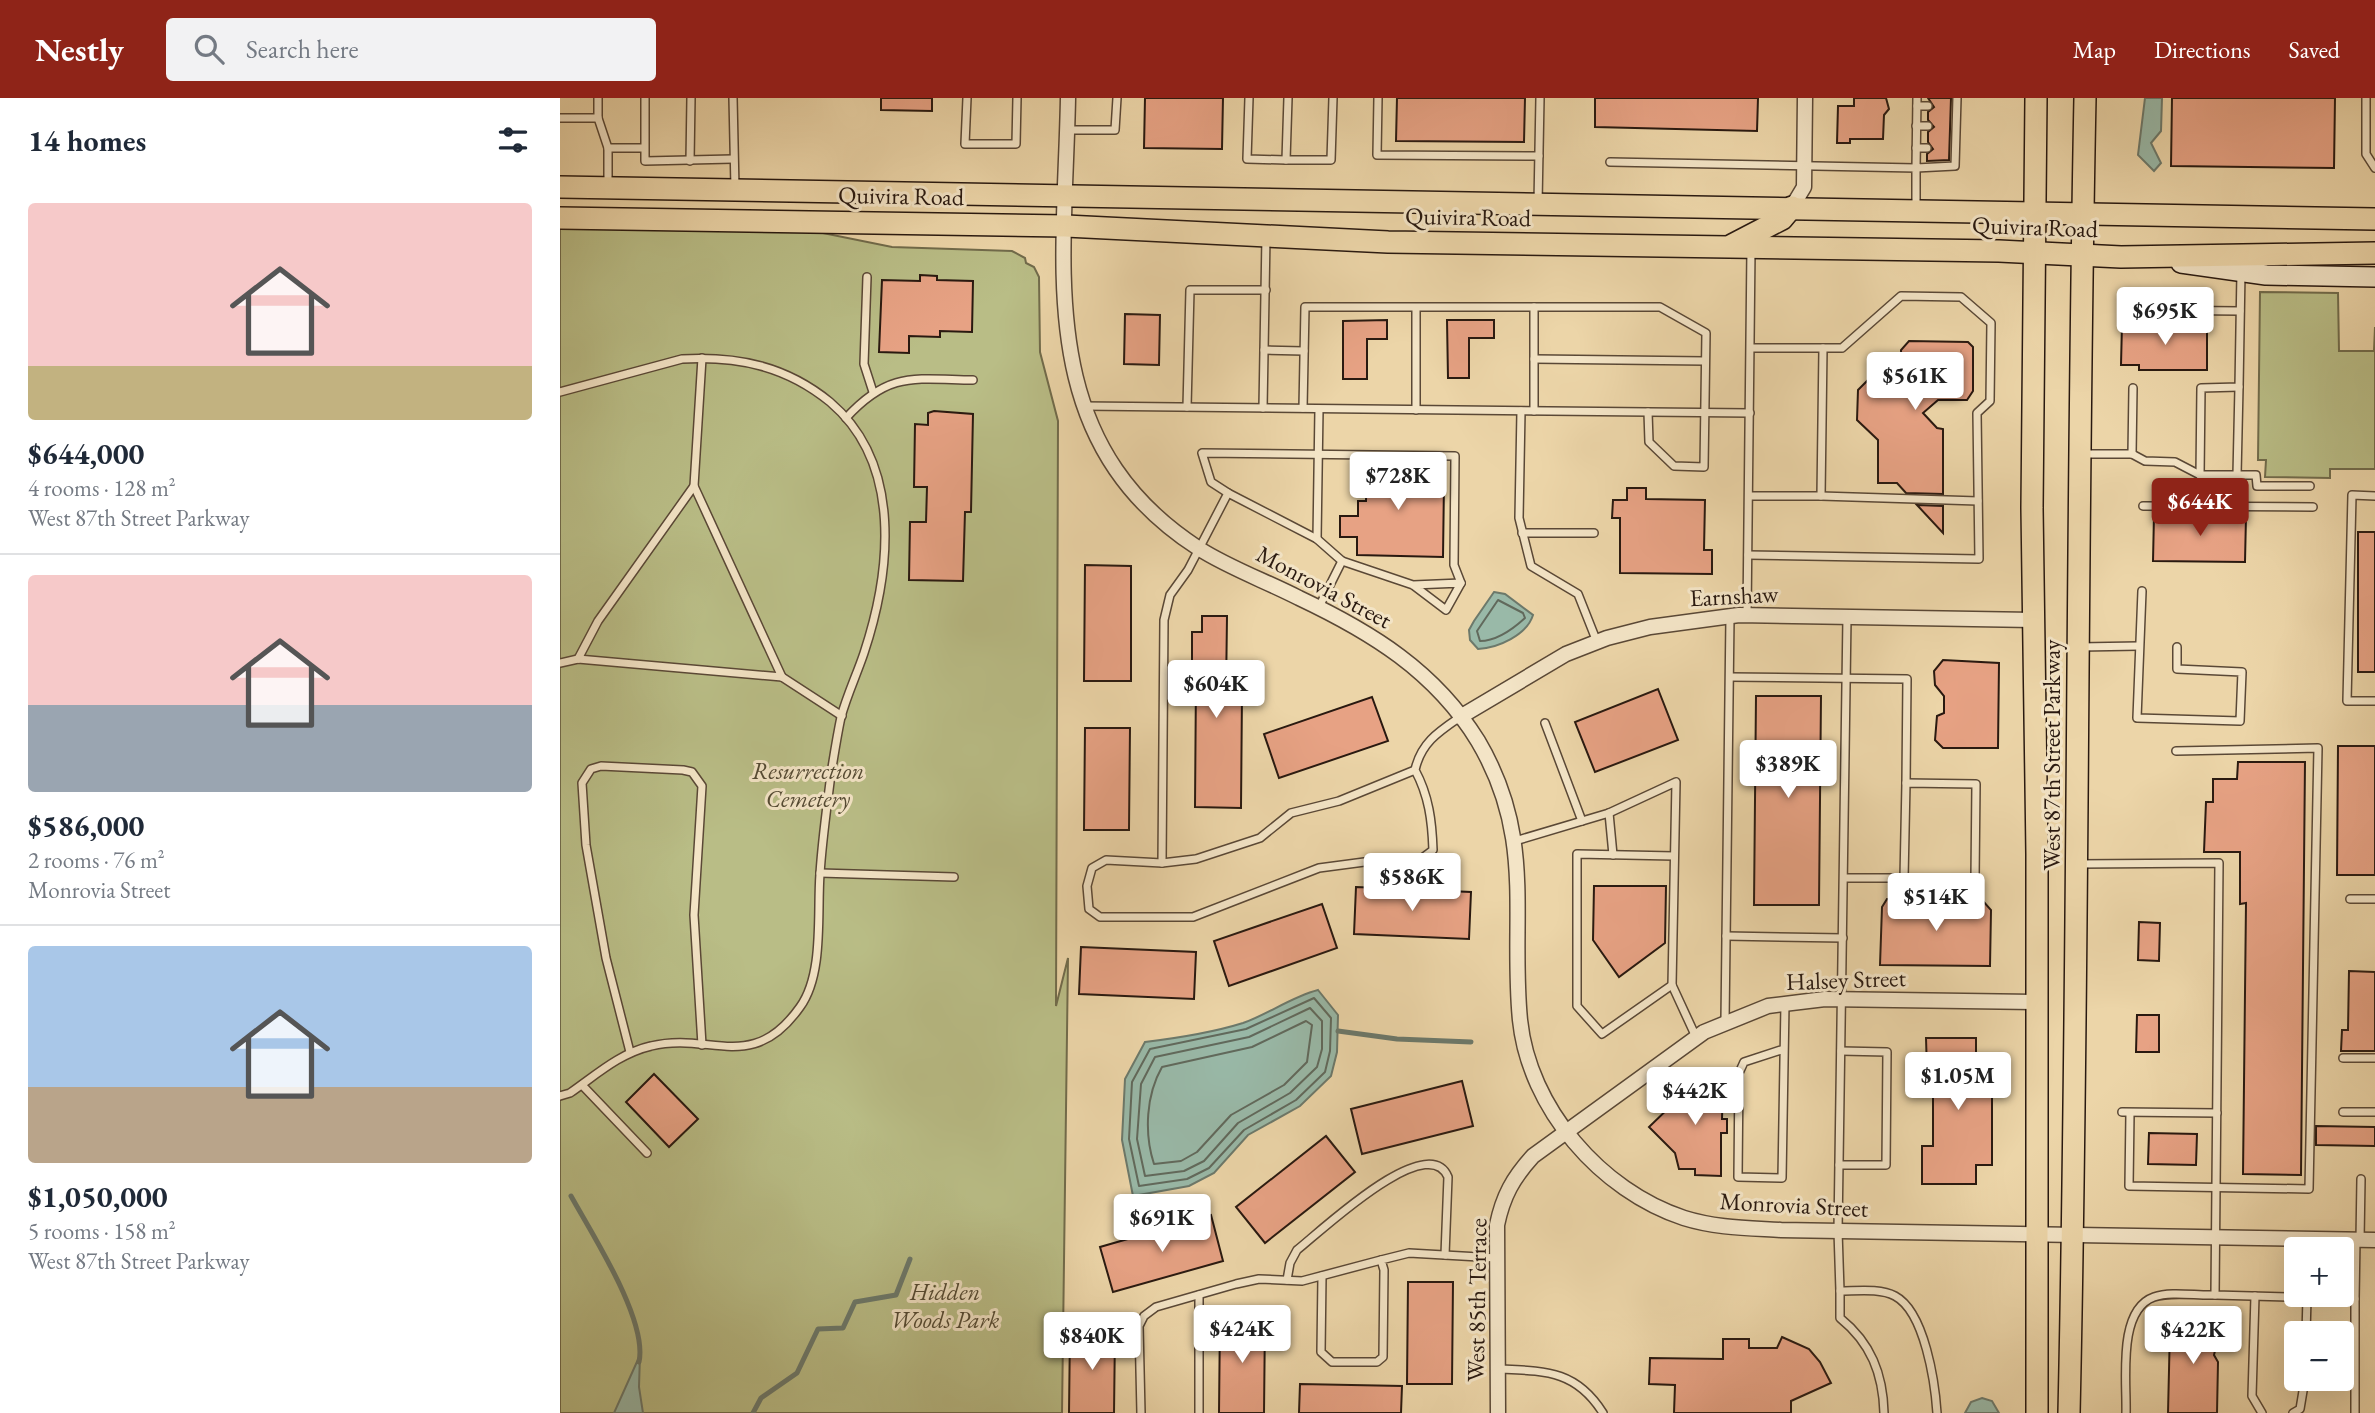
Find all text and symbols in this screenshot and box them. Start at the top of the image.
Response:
search box [166,18,656,81]
text: Nestly [35,28,124,71]
icon: search [190,30,228,68]
text: Search here [246,32,359,66]
text: Map [2073,34,2116,65]
text: Directions [2154,34,2251,65]
text: Saved [2289,34,2340,65]
text: 14 homes [28,121,146,160]
icon: filters [494,121,532,159]
street label: Quivira Road [838,179,965,212]
street label: Quivira Road [1405,200,1532,233]
street label: Quivira Road [1972,209,2099,244]
icon: home [217,248,343,374]
pin: $695K [2116,288,2214,347]
text: $695K [2133,295,2197,325]
pin: $561K [1866,352,1964,412]
text: $561K [1883,360,1947,390]
text: $644,000 [28,434,144,473]
pin: $728K [1349,452,1447,512]
text: $728K [1366,460,1430,490]
text: 4 rooms · 128 m² [28,473,176,503]
pin: $644K [2151,478,2249,538]
text: $644K [2168,486,2232,516]
text: West 87th Street Parkway [28,503,250,533]
street label: Monrovia Street [1251,538,1398,635]
street label: Earnshaw [1689,578,1780,613]
icon: home [217,620,343,746]
street label: West 87th Street Parkway [2036,639,2067,871]
pin: $604K [1167,660,1265,720]
text: $604K [1184,668,1248,698]
pin: $389K [1739,740,1837,800]
text: $389K [1756,748,1820,778]
park label: Resurrection Cemetery [752,755,864,814]
text: $586,000 [28,806,144,845]
text: 2 rooms · 76 m² [28,845,165,875]
pin: $586K [1363,854,1461,913]
text: $586K [1380,861,1444,891]
pin: $514K [1887,874,1985,933]
text: Monrovia Street [28,875,171,905]
text: $514K [1904,881,1968,911]
street label: Halsey Street [1786,962,1907,997]
icon: home [217,991,343,1117]
pin: $1.05M [1901,1052,2015,1112]
text: $1.05M [1921,1060,1995,1090]
pin: $442K [1646,1068,1744,1127]
text: $442K [1663,1075,1727,1105]
text: $1,050,000 [28,1177,168,1216]
street label: Monrovia Street [1719,1185,1870,1224]
pin: $691K [1113,1194,1211,1254]
text: $691K [1130,1202,1194,1232]
text: 5 rooms · 158 m² [28,1216,176,1246]
street label: West 85th Terrace [1460,1218,1493,1382]
map controls [2284,1237,2354,1391]
button: + [2284,1237,2354,1307]
text: West 87th Street Parkway [28,1246,250,1276]
park label: Hidden Woods Park [891,1276,999,1335]
pin: $424K [1193,1306,1291,1365]
pin: $422K [2144,1306,2242,1366]
pin: $840K [1043,1312,1141,1372]
text: $424K [1210,1313,1274,1343]
text: $422K [2161,1314,2225,1344]
text: $840K [1060,1320,1124,1350]
button: − [2284,1321,2354,1391]

